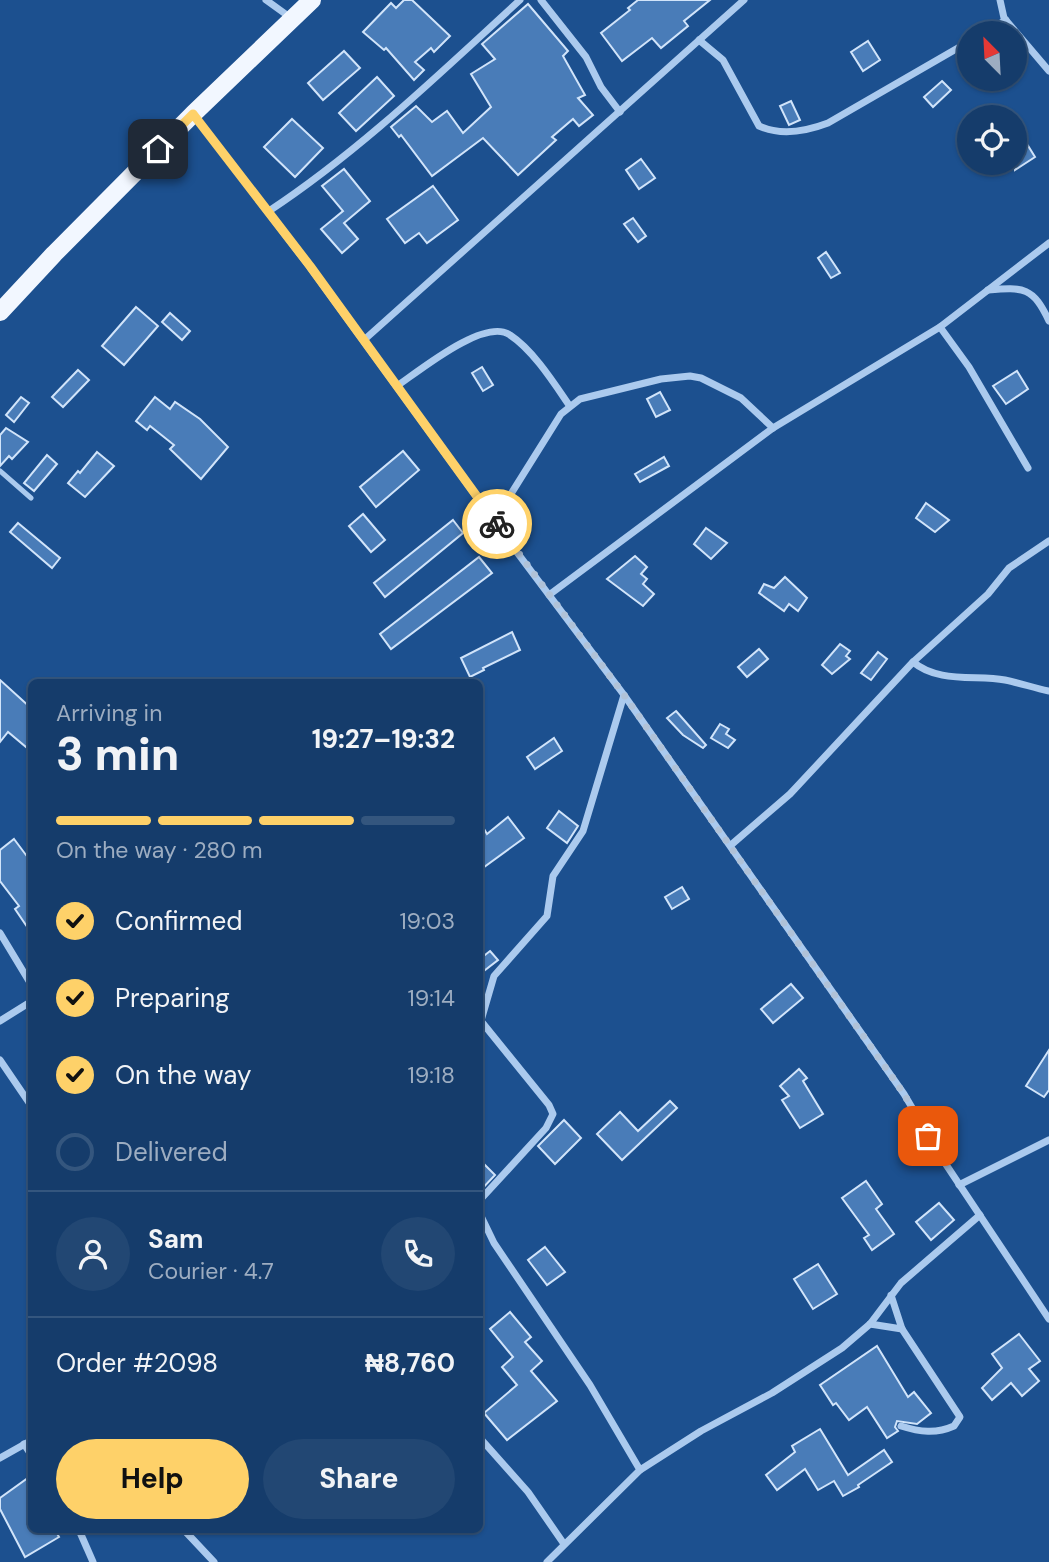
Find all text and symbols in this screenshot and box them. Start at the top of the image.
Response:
north arrow [957,21,1027,91]
map controls [957,21,1027,175]
button: locate [957,105,1027,175]
pin [128,119,188,179]
icon: home [139,130,177,168]
courier [462,489,532,559]
icon: bike [478,505,516,543]
text: Arriving in [56,698,162,728]
text: 19:27–19:32 [312,722,455,756]
text: 3 min [56,724,179,784]
text: On the way · 280 m [56,835,263,865]
icon: check [56,902,94,940]
text: Confirmed [115,904,242,938]
text: 19:03 [399,906,455,936]
icon: check [56,979,94,1017]
text: Preparing [115,981,230,1015]
text: 19:14 [408,983,455,1013]
icon: check [56,1056,94,1094]
text: On the way [115,1058,251,1092]
text: 19:18 [408,1060,455,1090]
pin [898,1106,958,1166]
icon: bag [909,1117,947,1155]
text: Delivered [115,1135,228,1169]
button: person [56,1217,130,1291]
button: phone [381,1217,455,1291]
text: Sam [148,1222,203,1256]
text: Courier · 4.7 [148,1256,274,1286]
text: Order #2098 [56,1346,218,1380]
text: ₦8,760 [365,1346,455,1380]
button: Help [56,1439,249,1519]
button: Share [263,1439,455,1519]

